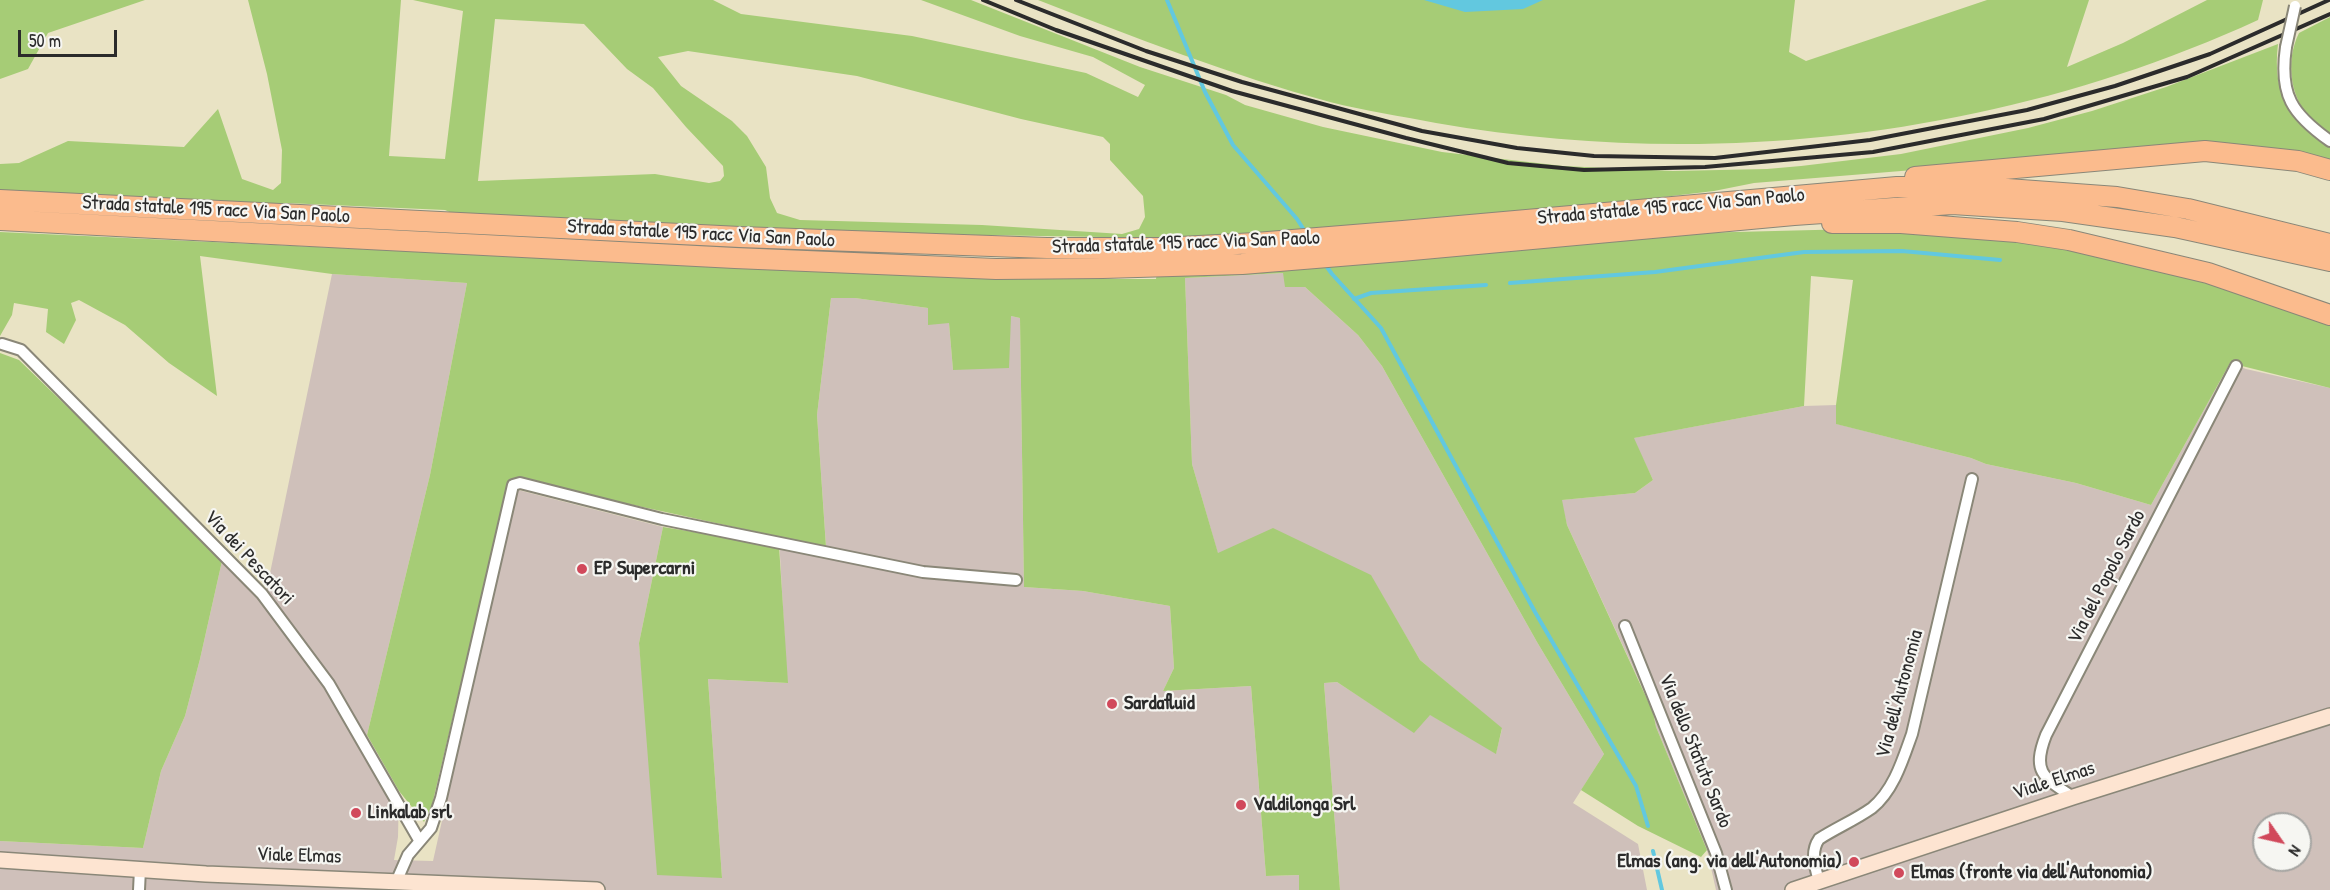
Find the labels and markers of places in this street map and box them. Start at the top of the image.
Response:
place label: EP Supercarni [594,557,695,581]
marker: EP Supercarni [575,562,589,576]
place label: Sardafluid [1124,692,1195,716]
marker: Sardafluid [1105,697,1119,711]
place label: Valdilonga Srl [1253,793,1356,817]
marker: Valdilonga Srl [1234,798,1248,812]
place label: Linkalab srl [368,801,452,825]
marker: Linkalab srl [349,806,363,820]
place label: Elmas (ang. via dell'Autonomia) [1617,850,1842,874]
marker: Elmas (ang. via dell'Autonomia) [1847,855,1861,869]
place label: Elmas (fronte via dell'Autonomia) [1911,861,2153,885]
marker: Elmas (fronte via dell'Autonomia) [1892,866,1906,880]

